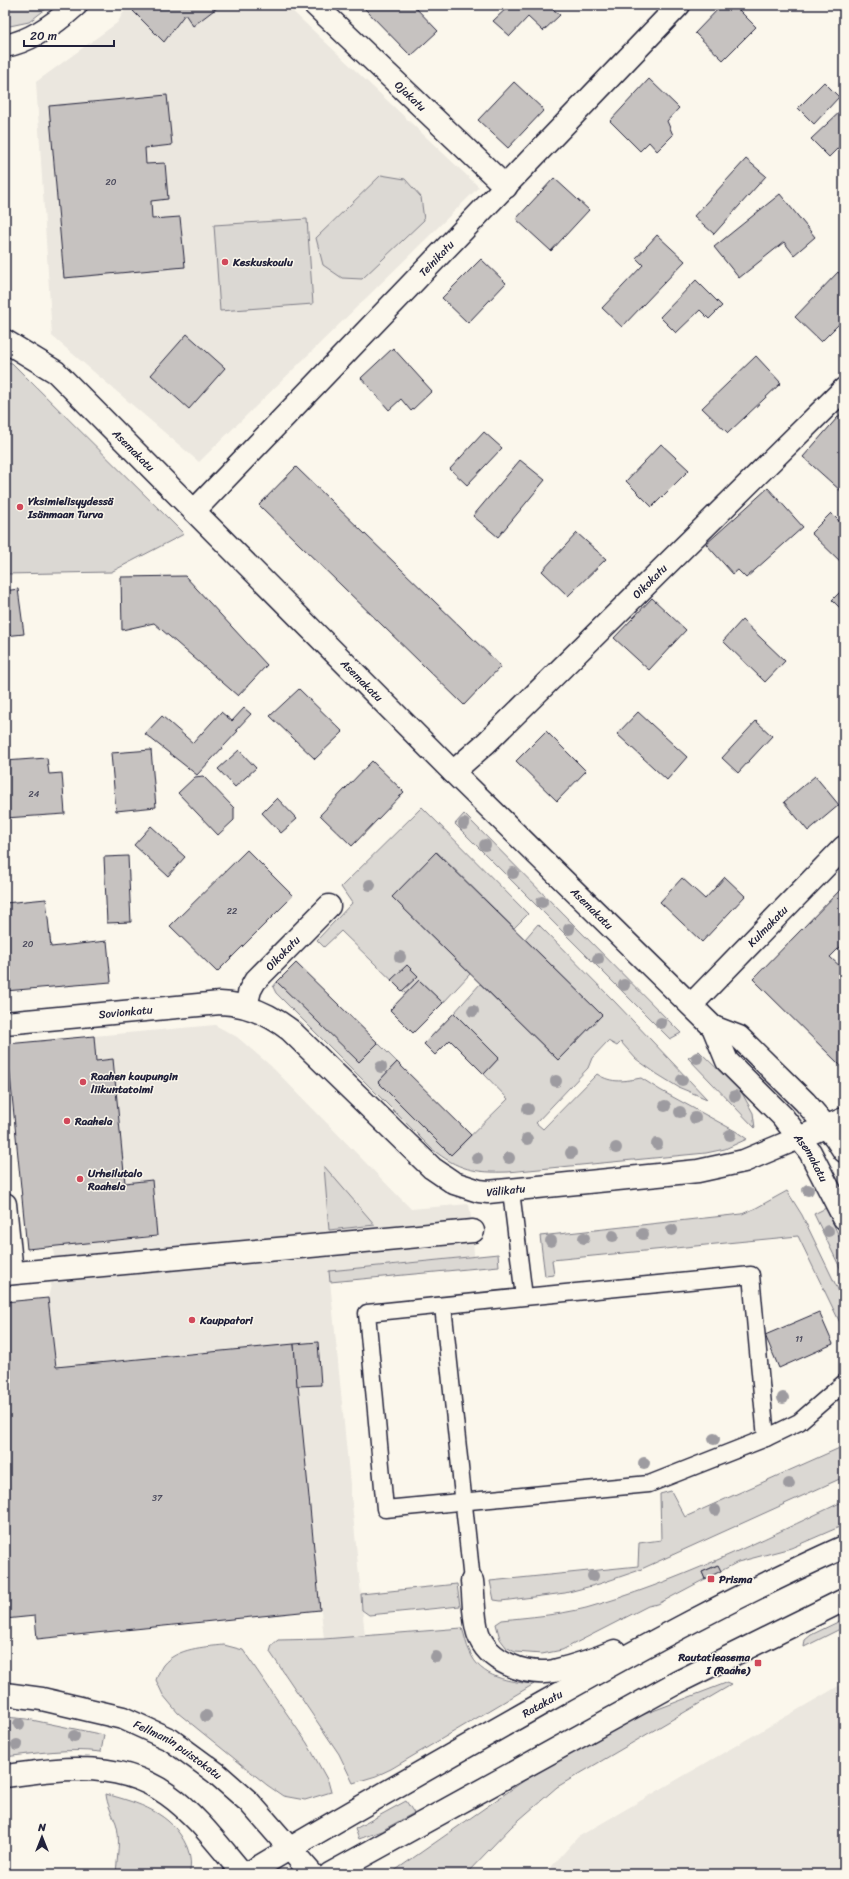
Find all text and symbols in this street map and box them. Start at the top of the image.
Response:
scale bar [24,22,114,48]
text: 20 m [30,25,57,47]
street label: Ojakatu [390,76,431,116]
house number: 20 [106,174,117,190]
street label: Teinikatu [414,236,459,281]
place label: Keskuskoulu [232,253,294,272]
marker: Keskuskoulu [220,257,230,267]
street label: Asemakatu [107,424,159,477]
place label: Yksimielisyydessä Isänmaan Turva [27,492,115,524]
marker: Yksimielisyydessä Isänmaan Turva [15,502,25,512]
street label: Oikokatu [628,560,672,604]
street label: Asemakatu [335,654,387,707]
house number: 24 [29,786,40,802]
street label: Asemakatu [565,882,618,934]
street label: Kulmakatu [743,901,793,952]
house number: 22 [227,903,237,919]
street label: Oikokatu [261,931,305,976]
house number: 20 [23,936,34,952]
street label: Sovionkatu [98,1000,153,1024]
place label: Raahen kaupungin liikuntatoimi [90,1067,178,1099]
marker: Raahen kaupungin liikuntatoimi [78,1077,88,1087]
place label: Raahela [74,1112,113,1131]
marker: Raahela [62,1116,72,1126]
street label: Asemakatu [788,1129,833,1185]
place label: Urheilutalo Raahela [87,1164,143,1196]
marker: Urheilutalo Raahela [75,1174,85,1184]
street label: Välikatu [485,1179,526,1202]
place label: Kauppatori [199,1311,254,1330]
marker: Kauppatori [187,1315,197,1325]
house number: 11 [795,1331,803,1347]
house number: 37 [152,1490,163,1506]
place label: Prisma [719,1570,753,1589]
marker: Prisma [706,1574,716,1584]
place label: Rautatieasema I (Raahe) [677,1648,751,1680]
marker: Rautatieasema I (Raahe) [753,1658,763,1668]
street label: Ratakatu [519,1685,567,1723]
street label: Fellmanin puistokatu [130,1715,226,1784]
north arrow [22,1817,62,1857]
text: N [37,1818,46,1837]

